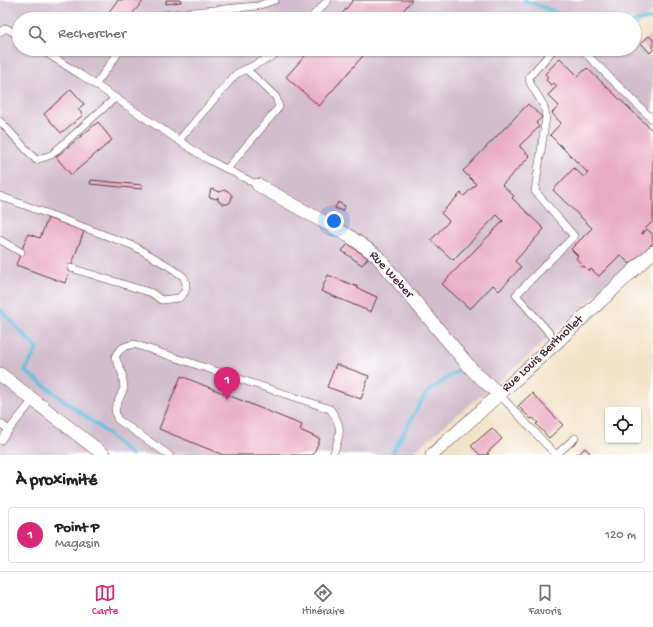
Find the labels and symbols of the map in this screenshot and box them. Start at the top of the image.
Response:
your location [324,211,344,231]
street label: Rue Weber [366,248,417,303]
street label: Rue Louis Berthollet [499,311,588,396]
pin: 1 [214,367,240,400]

